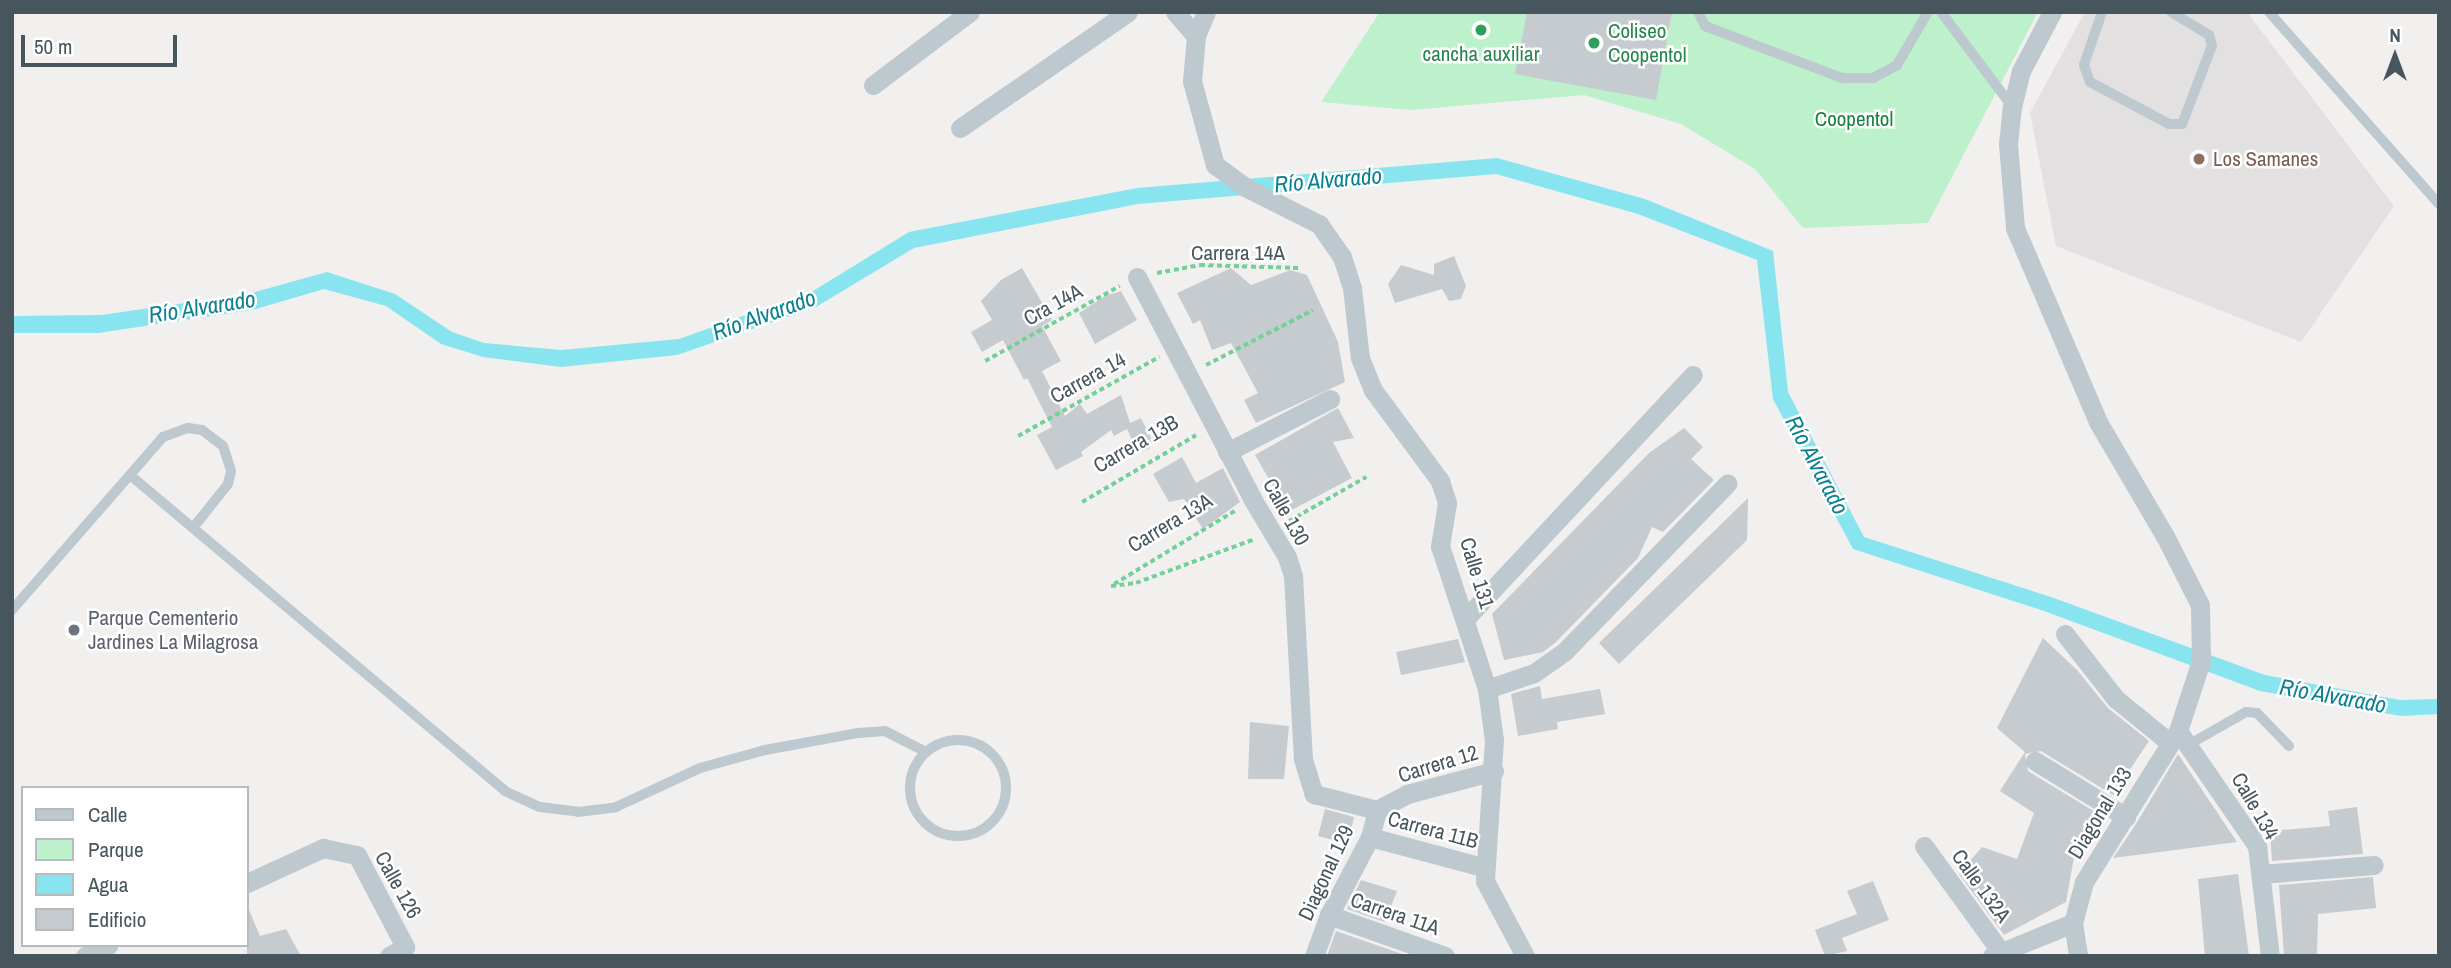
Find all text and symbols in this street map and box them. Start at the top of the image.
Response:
place label: Coliseo Coopentol [1608,18,1686,68]
scale bar [24,21,180,65]
north arrow [2360,21,2430,91]
marker: cancha auxiliar [1473,22,1489,38]
text: N [2389,22,2401,48]
text: 50 m [34,32,72,61]
marker: Coliseo Coopentol [1586,35,1602,51]
place label: cancha auxiliar [1423,41,1539,67]
park label: Coopentol [1815,106,1893,132]
place label: Los Samanes [2213,146,2318,172]
marker: Los Samanes [2191,151,2207,167]
water label: Río Alvarado [1272,162,1384,198]
street label: Carrera 14A [1191,240,1285,266]
street label: Cra 14A [1019,279,1087,331]
water label: Río Alvarado [708,283,820,347]
water label: Río Alvarado [146,285,258,329]
street label: Carrera 14 [1046,347,1130,409]
street label: Carrera 13B [1089,410,1183,478]
water label: Río Alvarado [1779,410,1855,520]
street label: Calle 130 [1257,474,1315,550]
street label: Carrera 13A [1123,488,1217,558]
street label: Calle 131 [1454,535,1500,611]
place label: Parque Cementerio Jardines La Milagrosa [88,605,258,655]
marker: Parque Cementerio Jardines La Milagrosa [66,622,82,638]
water label: Río Alvarado [2277,673,2389,719]
street label: Carrera 12 [1395,740,1481,788]
street label: Diagonal 133 [2063,763,2137,863]
street label: Calle 134 [2226,768,2284,844]
legend [21,786,248,947]
text: Calle [88,800,127,829]
street label: Carrera 11B [1385,806,1481,854]
street label: Diagonal 129 [1293,821,1359,925]
text: Parque [88,835,144,864]
street label: Calle 132A [1946,845,2016,927]
street label: Calle 126 [369,847,427,923]
text: Agua [88,870,128,899]
street label: Carrera 11A [1347,887,1443,941]
text: Edificio [88,905,146,934]

